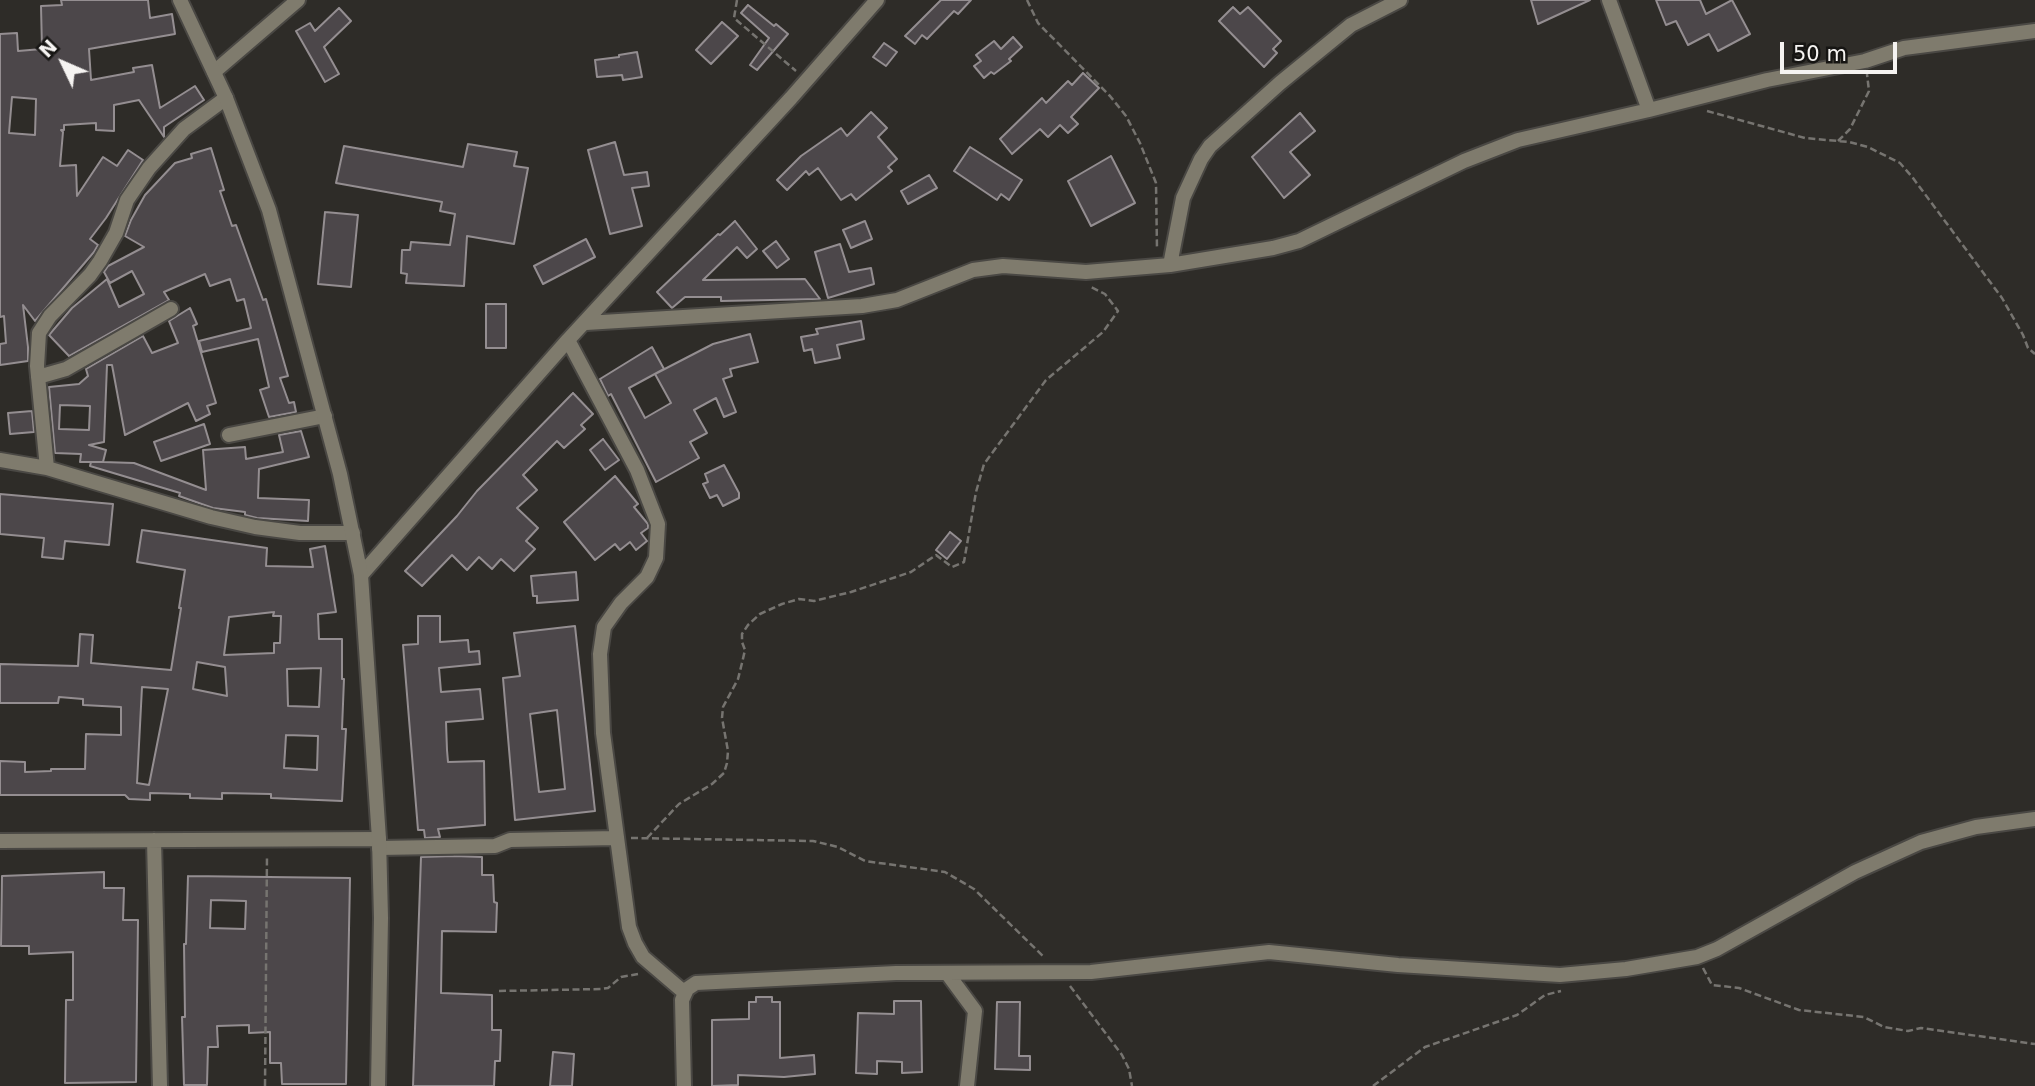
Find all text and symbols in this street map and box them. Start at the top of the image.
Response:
north arrow [28,28,98,98]
scale bar [1783,28,1900,72]
text: N [34,35,61,62]
text: 50 m [1793,42,1847,66]

